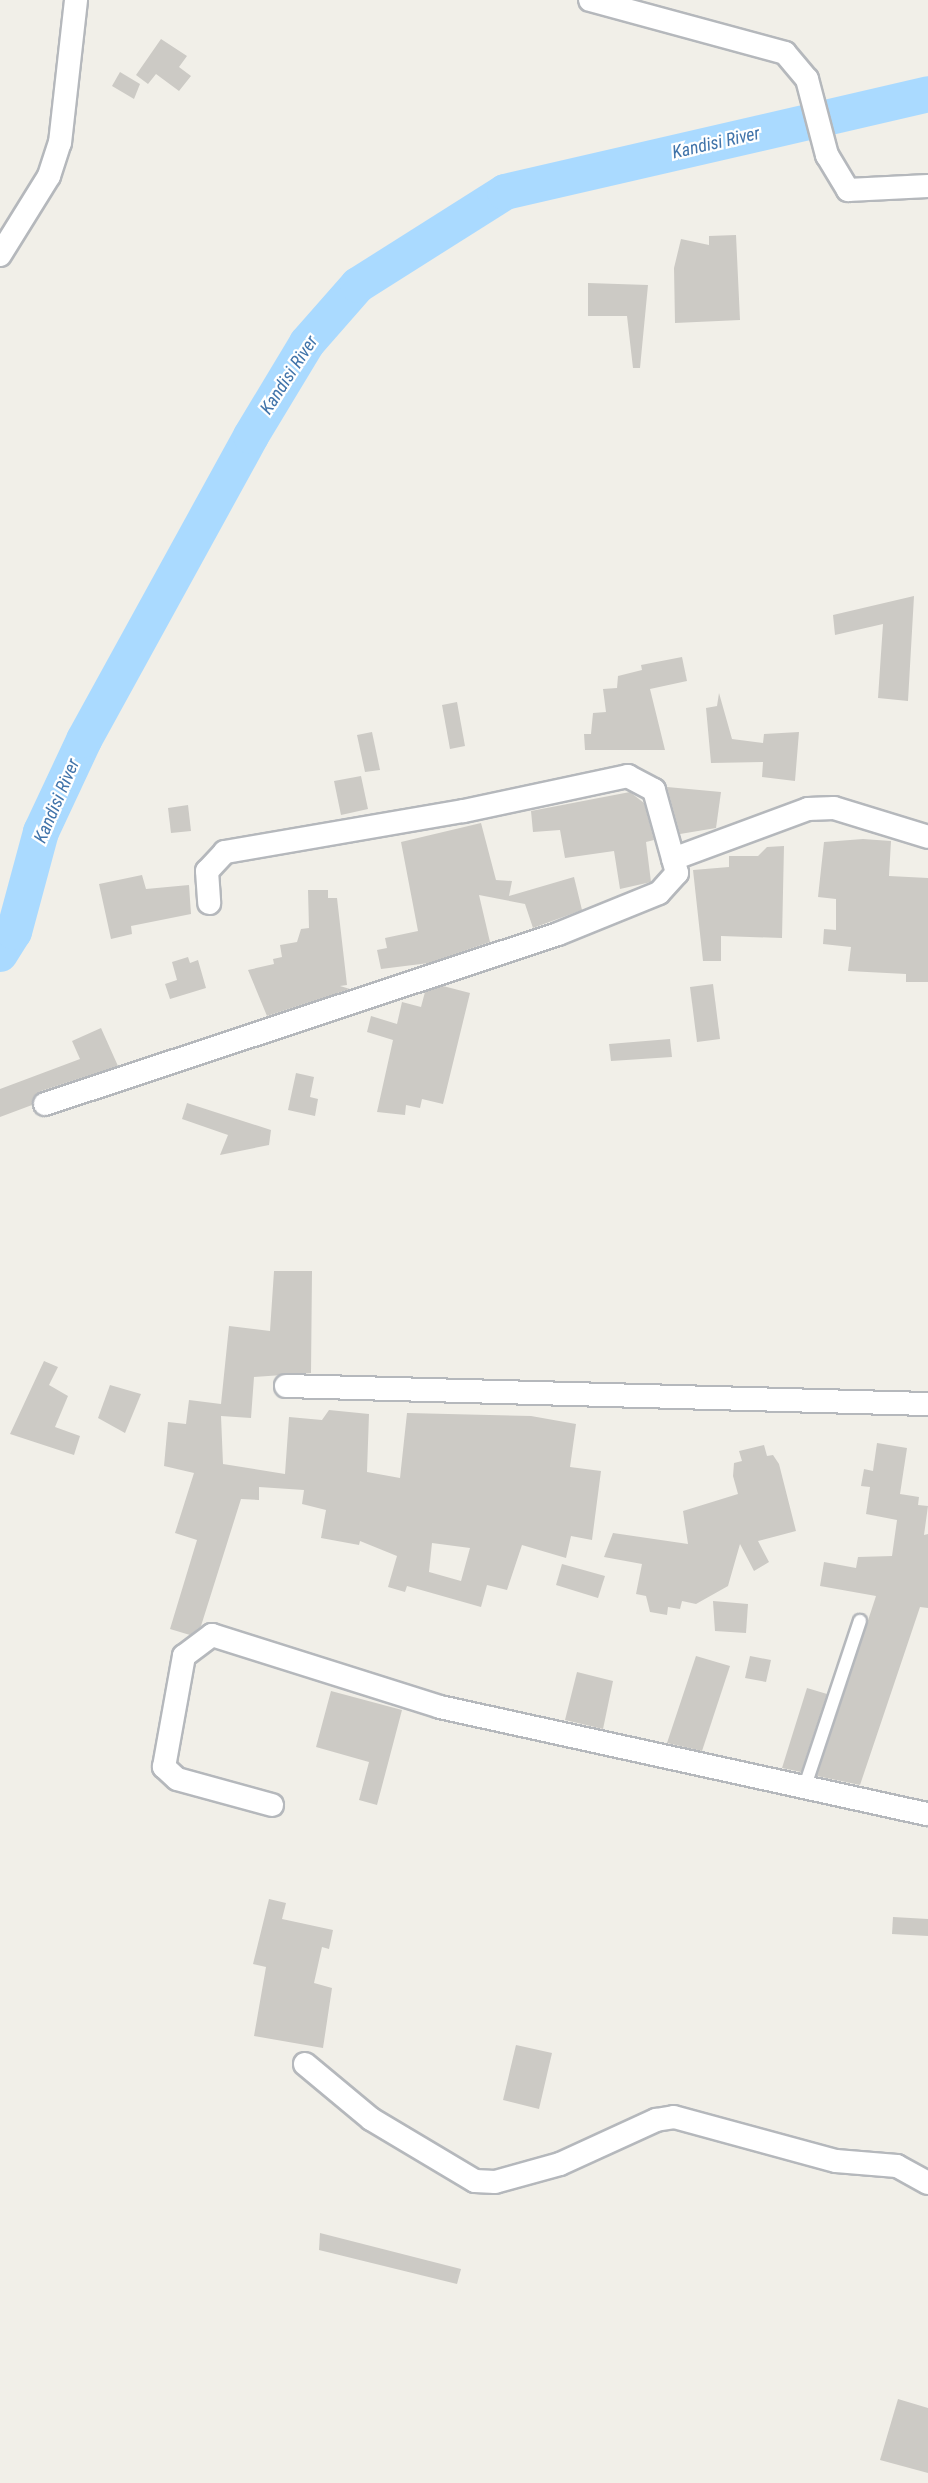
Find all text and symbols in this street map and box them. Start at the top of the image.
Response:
water label: Kandisi River [670,122,762,164]
water label: Kandisi River [256,332,322,418]
water label: Kandisi River [30,756,84,846]

